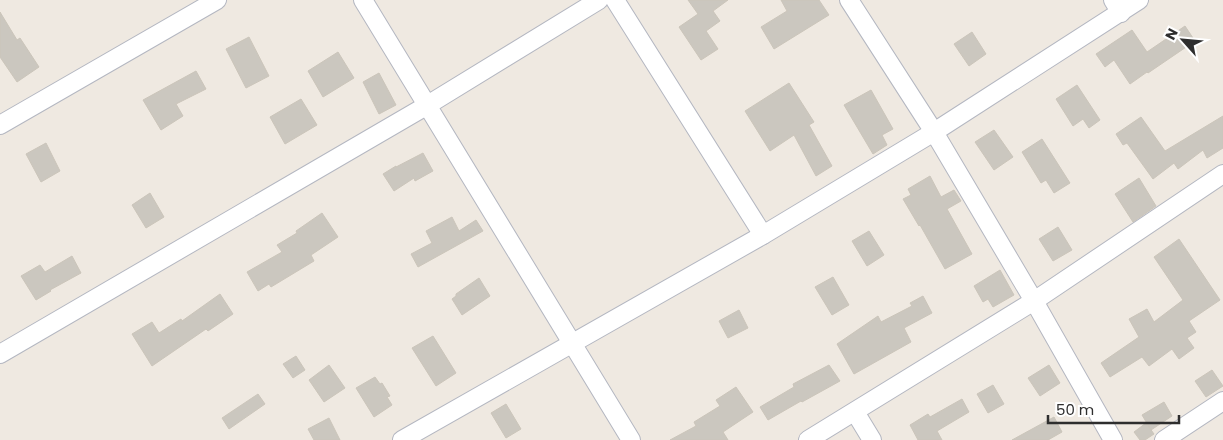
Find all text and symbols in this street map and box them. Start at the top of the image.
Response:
north arrow [1158,15,1208,65]
text: N [1160,25,1183,43]
scale bar [1048,392,1179,424]
text: 50 m [1056,399,1094,420]

